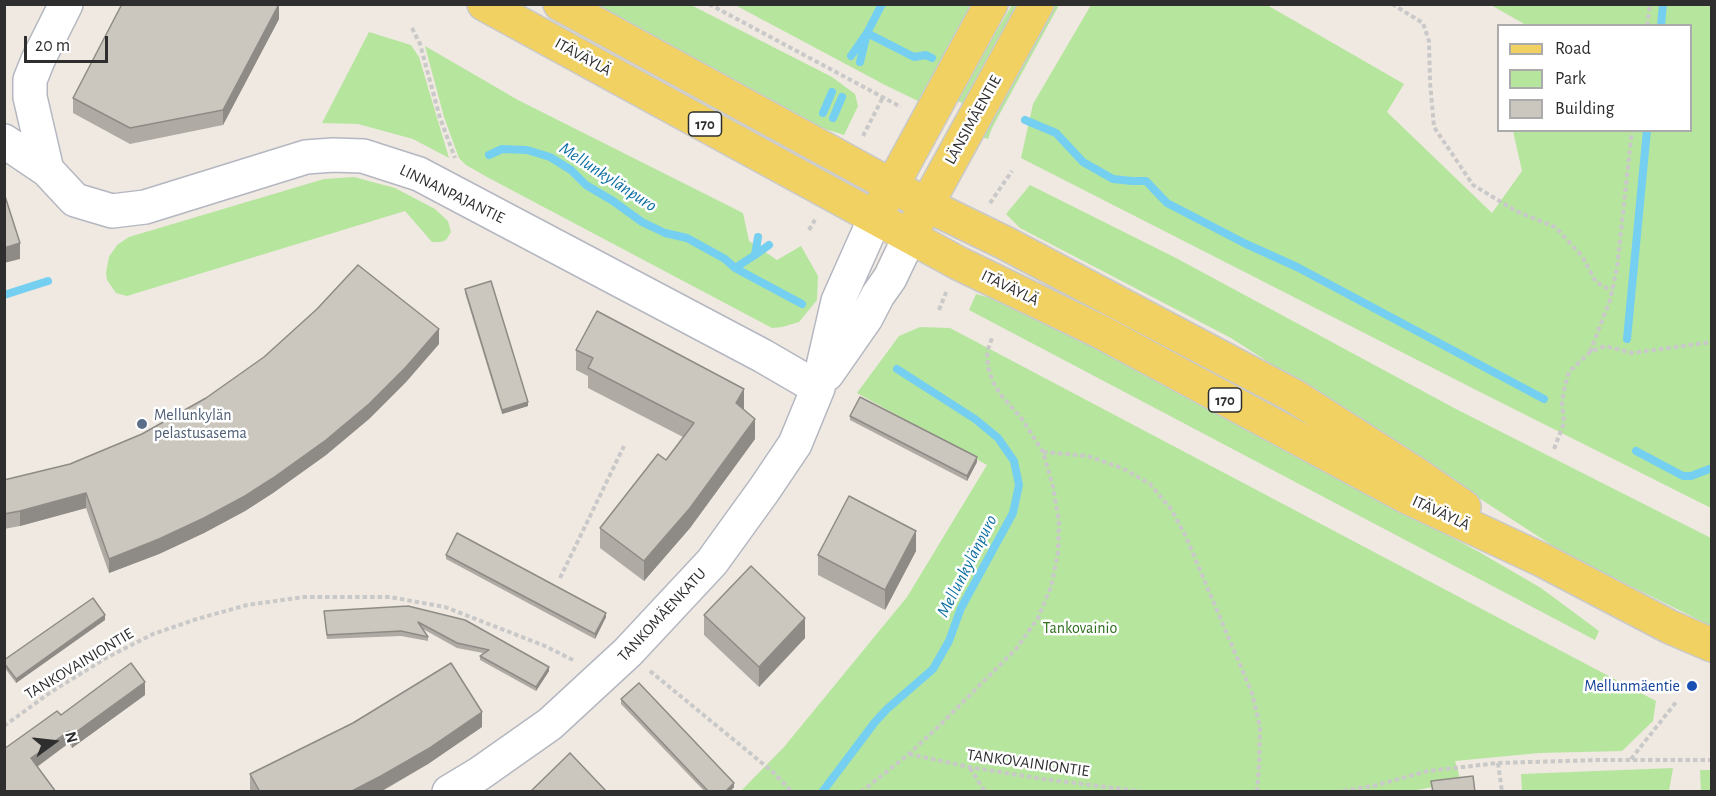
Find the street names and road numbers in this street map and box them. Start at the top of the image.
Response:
street label: ITÄVÄYLÄ [551,34,615,80]
street label: LÄNSIMÄENTIE [941,72,1005,168]
road number: 170 [688,112,722,136]
street label: LINNANPAJANTIE [396,160,508,228]
street label: ITÄVÄYLÄ [978,266,1042,310]
road number: 170 [1208,388,1242,412]
street label: ITÄVÄYLÄ [1409,491,1473,535]
street label: TANKOMÄENKATU [614,564,710,666]
street label: TANKOVAINIONTIE [21,624,137,704]
street label: TANKOVAINIONTIE [966,745,1090,781]

